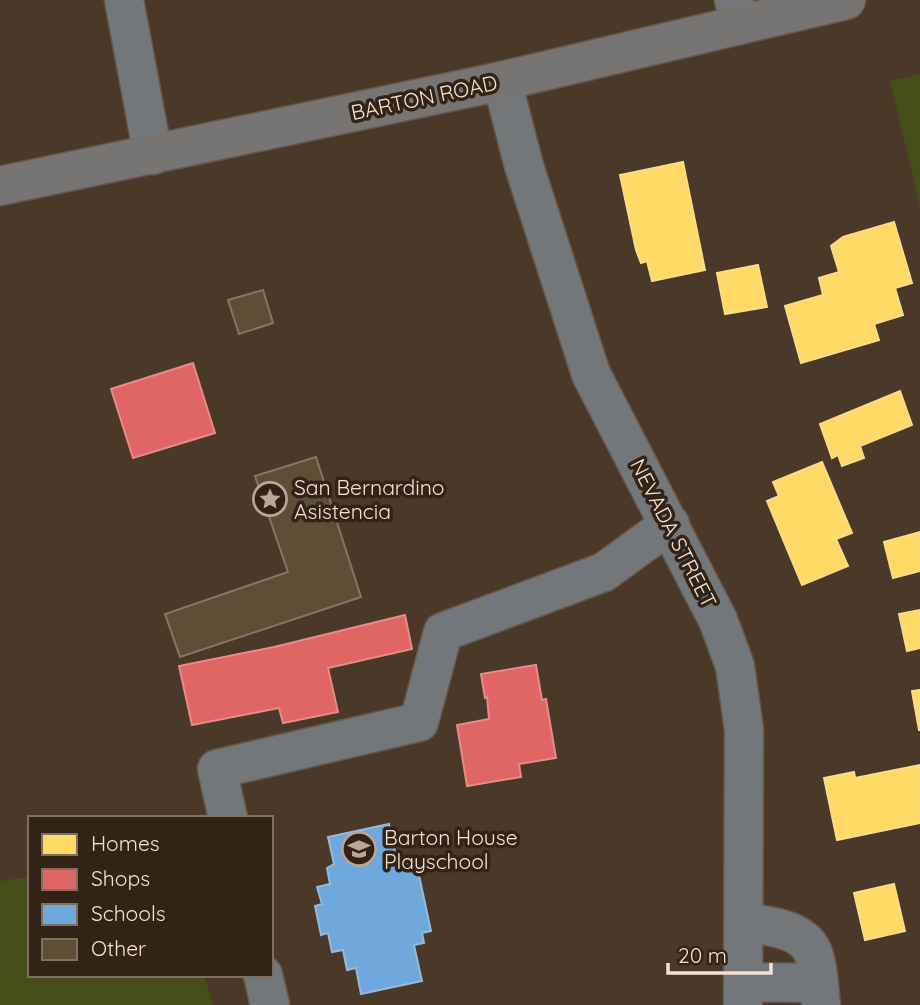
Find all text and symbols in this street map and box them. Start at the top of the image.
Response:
street label: BARTON ROAD [348,69,500,125]
street label: NEVADA STREET [625,454,723,612]
place label: San Bernardino Asistencia [294,474,445,524]
place icon: San Bernardino Asistencia [251,480,289,518]
legend [28,816,273,977]
place label: Barton House Playschool [384,824,518,874]
text: Homes [91,830,160,856]
school or university icon: Barton House Playschool [340,830,378,868]
text: Shops [91,865,150,891]
text: Schools [91,900,166,926]
scale bar [668,932,771,976]
text: Other [91,935,146,961]
text: 20 m [678,942,727,968]

